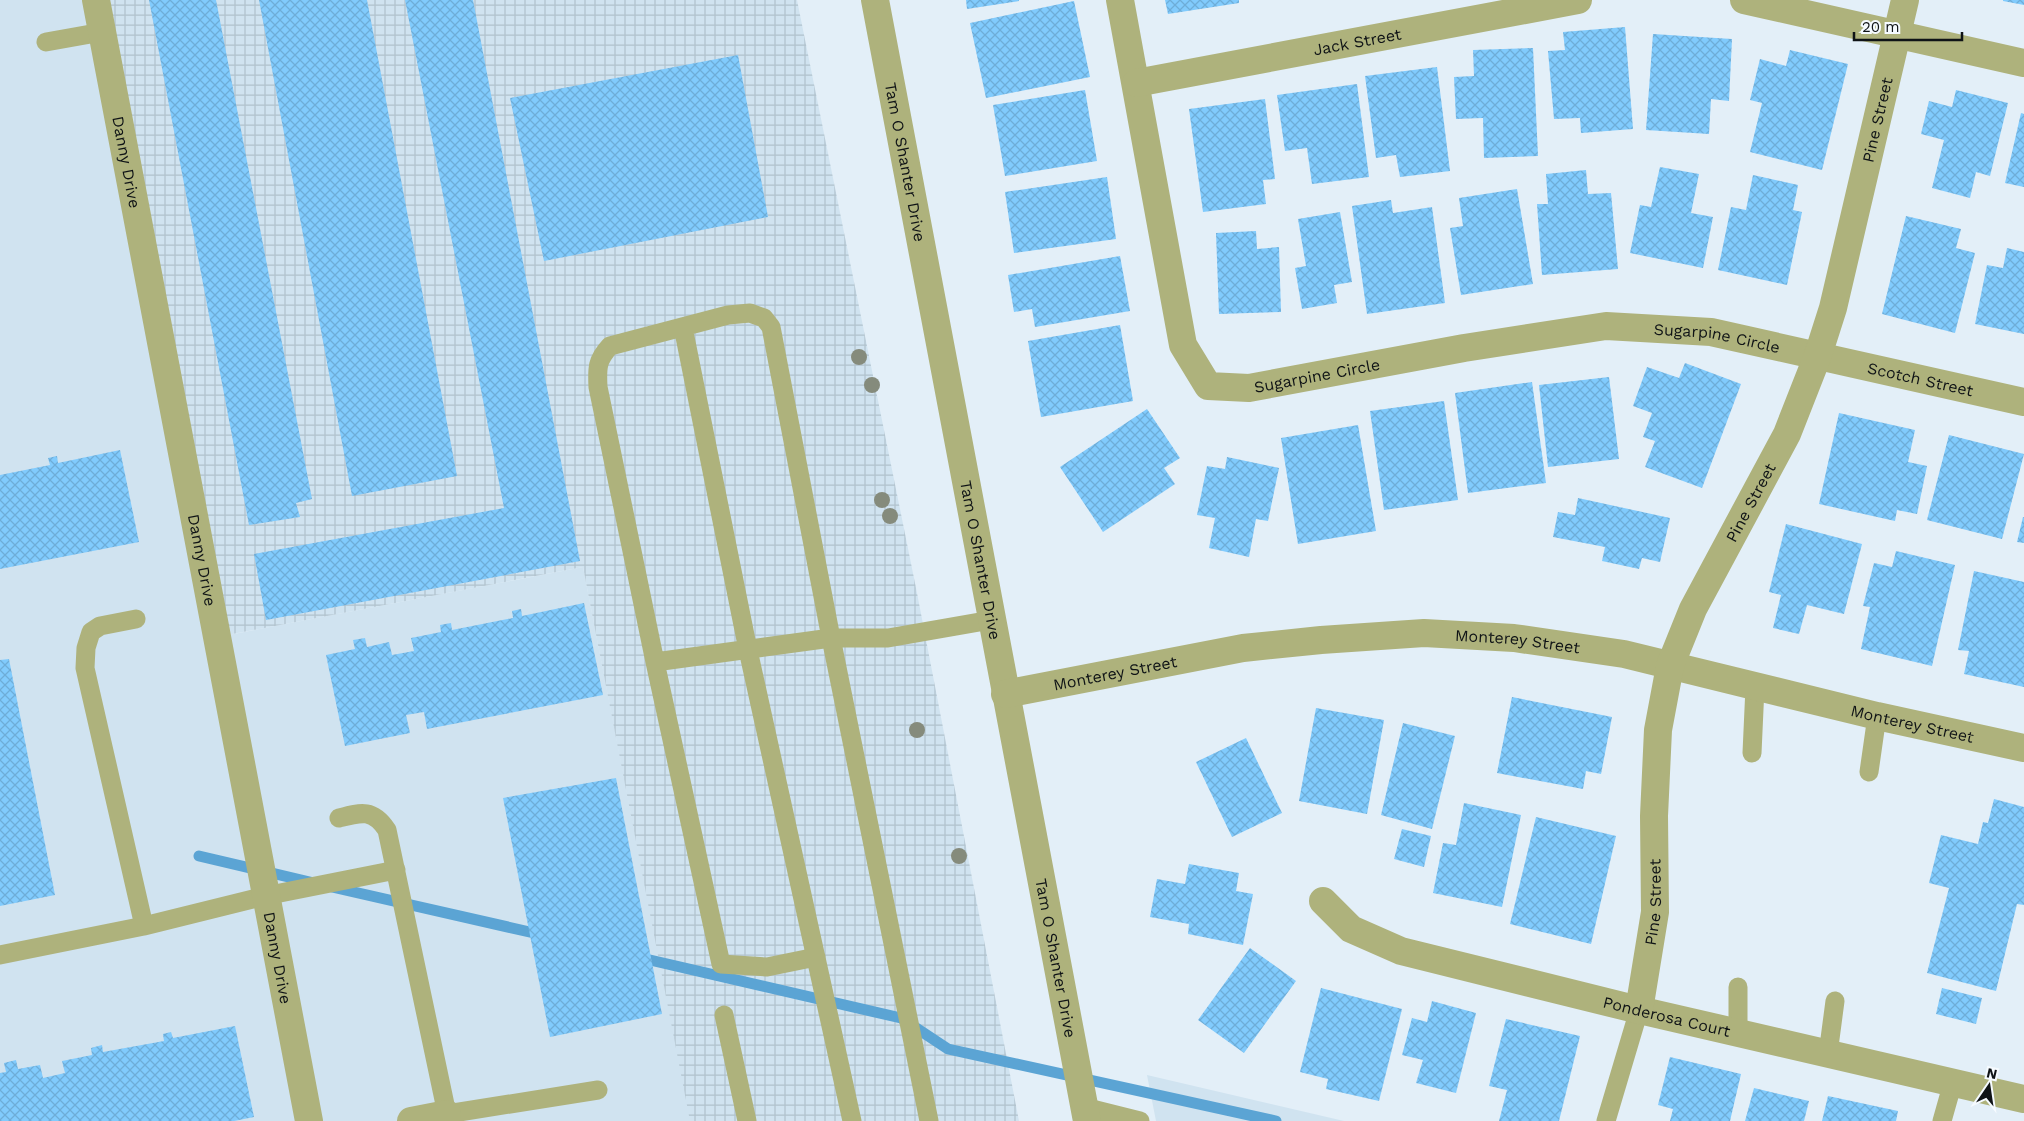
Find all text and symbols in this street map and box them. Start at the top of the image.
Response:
scale bar [1854,10,1962,42]
text: 20 m [1862,18,1900,36]
street label: Jack Street [1312,24,1403,59]
street label: Pine Street [1858,75,1896,164]
street label: Tam O Shanter Drive [881,81,930,243]
street label: Danny Drive [109,114,145,210]
street label: Sugarpine Circle [1653,319,1782,357]
street label: Sugarpine Circle [1253,354,1382,396]
street label: Scotch Street [1866,358,1976,400]
street label: Pine Street [1721,459,1779,545]
street label: Tam O Shanter Drive [957,479,1005,641]
street label: Danny Drive [184,512,220,608]
street label: Monterey Street [1455,625,1582,657]
street label: Monterey Street [1052,651,1179,694]
street label: Monterey Street [1849,700,1976,746]
street label: Pine Street [1640,858,1665,947]
street label: Tam O Shanter Drive [1032,877,1081,1039]
street label: Danny Drive [260,910,296,1005]
street label: Ponderosa Court [1601,992,1733,1040]
north arrow [1964,1061,2014,1111]
text: N [1985,1064,1999,1082]

